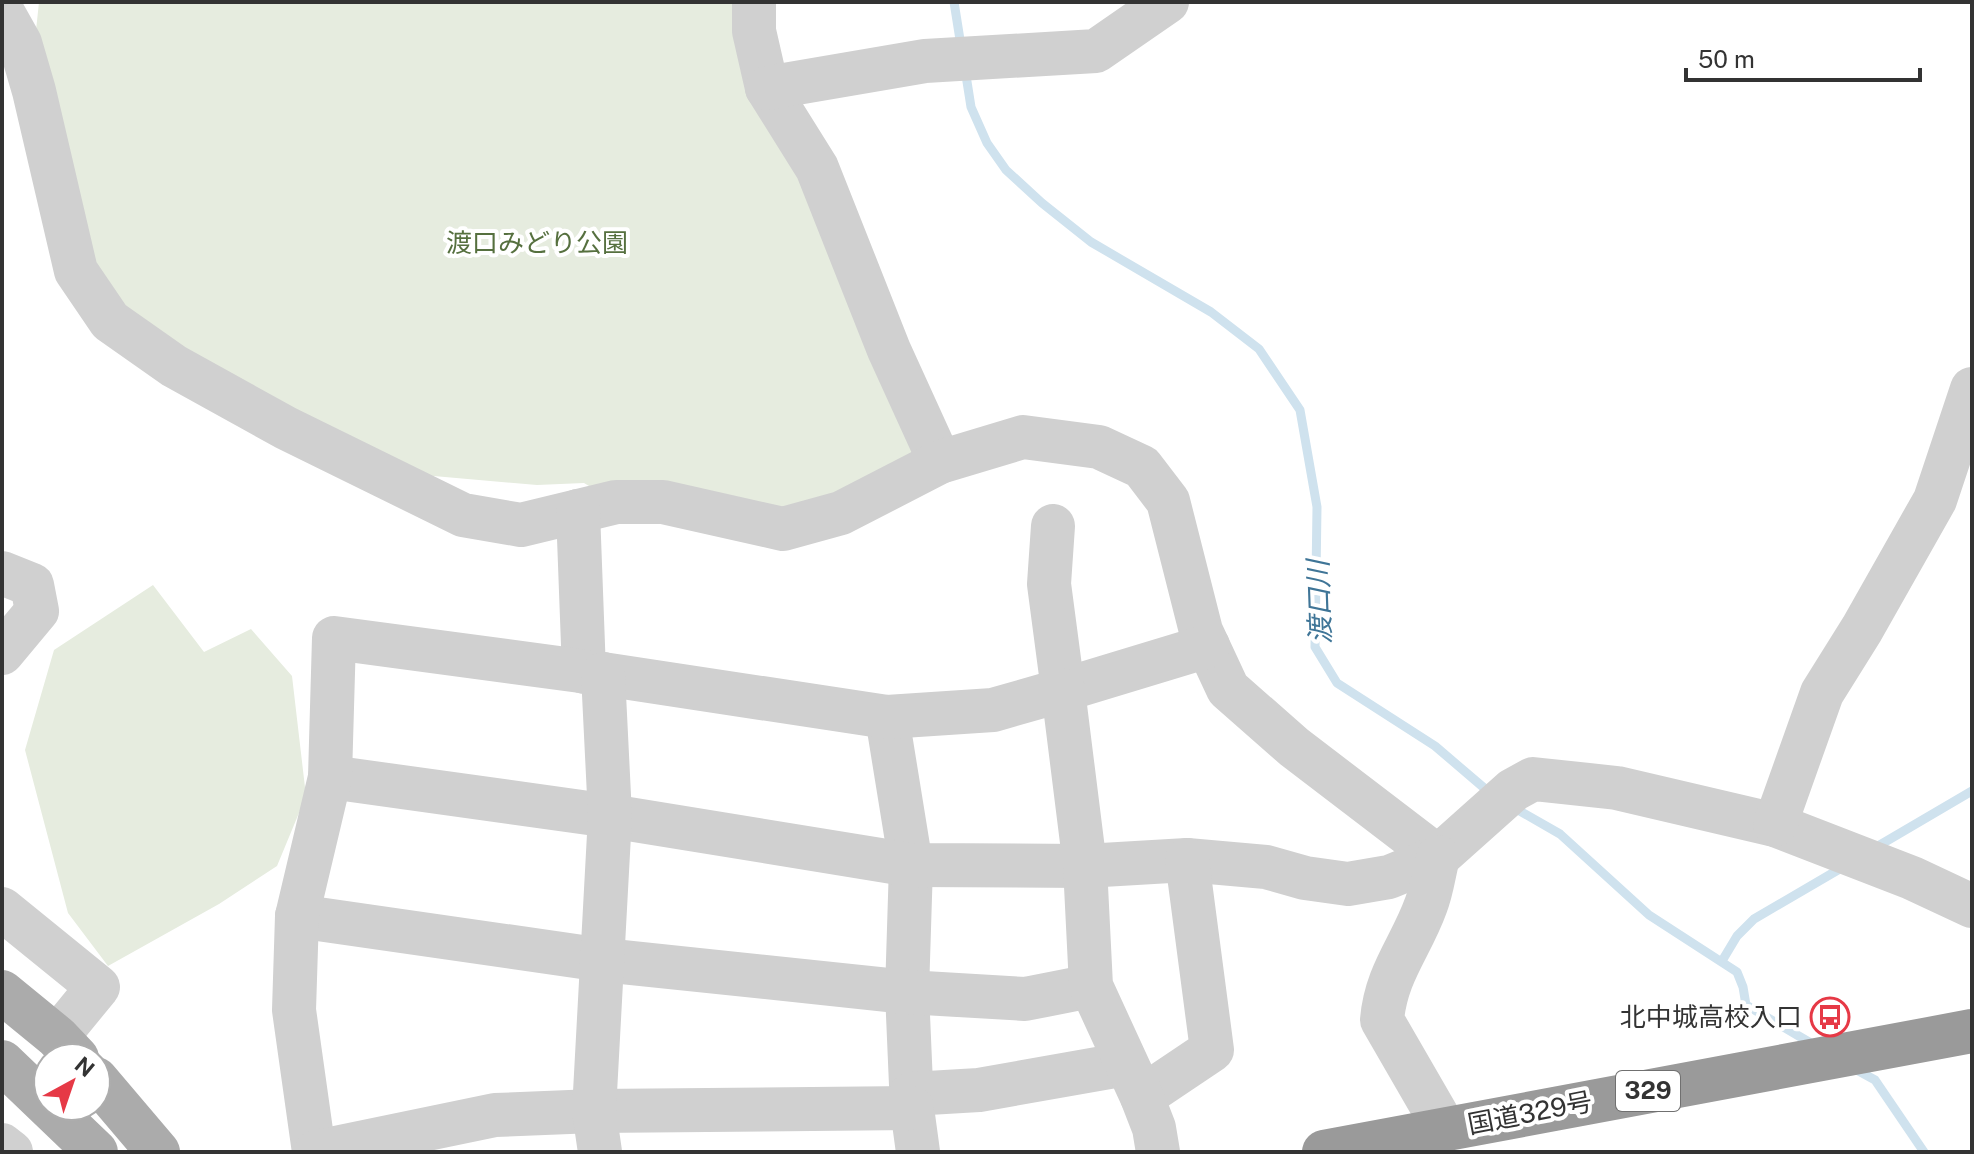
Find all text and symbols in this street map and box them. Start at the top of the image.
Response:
scale bar [1686,32,1920,82]
text: 50 m [1698,45,1755,73]
park label: 渡口みどり公園 [446,227,628,258]
water label: 渡口川 [1300,556,1336,645]
bus stop icon: 北中城高校入口 [1809,996,1851,1038]
place label: 北中城高校入口 [1620,1001,1802,1032]
north arrow [32,1042,112,1122]
text: N [70,1051,100,1082]
road number: 329 [1616,1071,1680,1111]
street label: 国道329号 [1465,1085,1595,1140]

